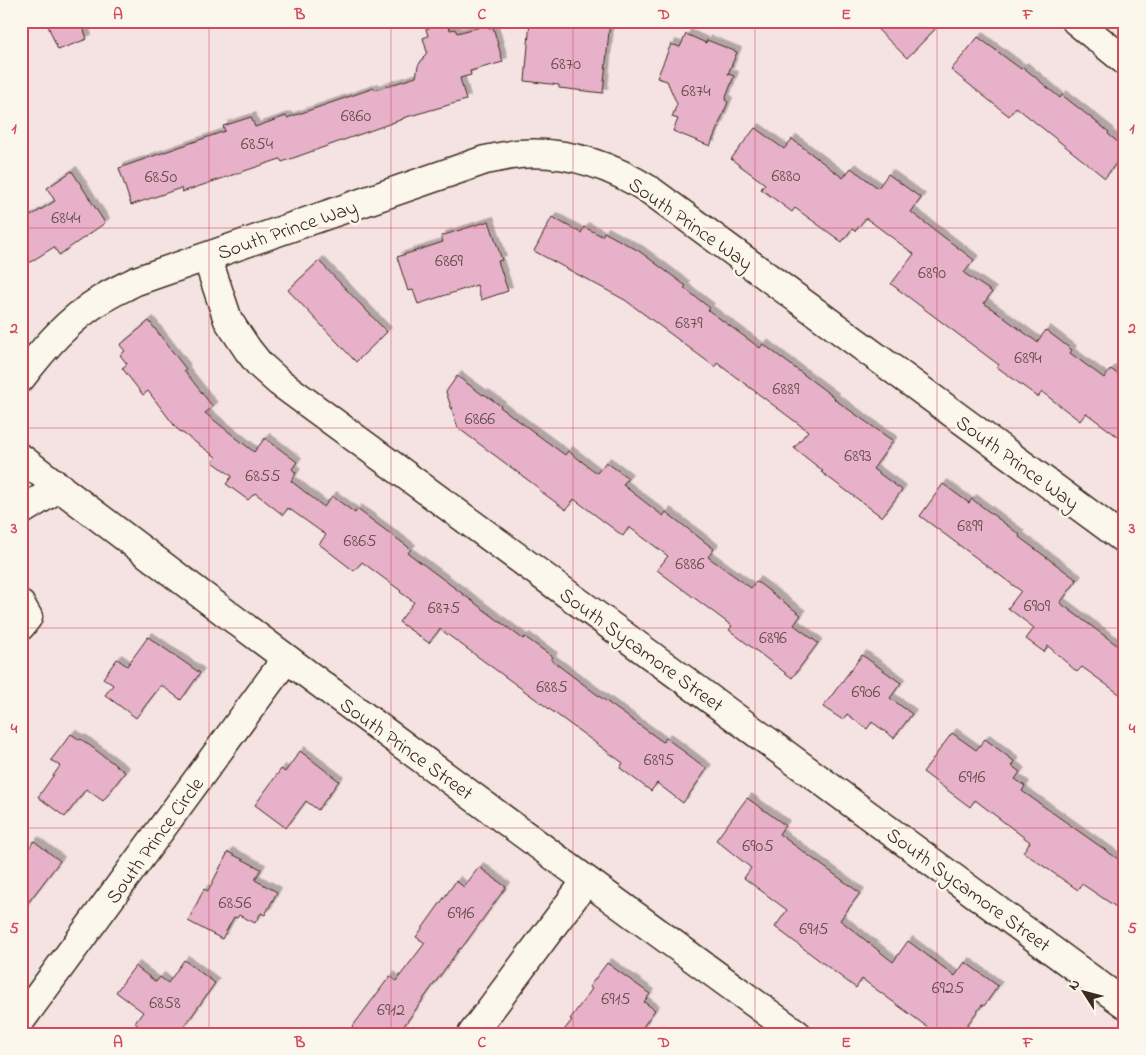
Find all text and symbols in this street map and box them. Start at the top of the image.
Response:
text: A [113,3,123,27]
text: B [294,3,306,27]
text: C [478,3,487,27]
text: D [657,3,670,27]
text: E [841,3,851,27]
text: F [1022,3,1034,27]
house number: 6870 [551,52,581,78]
house number: 6874 [681,79,711,105]
house number: 6860 [341,104,371,130]
text: 1 [11,117,17,141]
text: 1 [1129,117,1135,141]
house number: 6854 [241,132,274,158]
house number: 6880 [771,164,801,190]
house number: 6850 [145,165,178,191]
street label: South Prince Way [621,171,758,279]
street label: South Prince Way [214,194,362,269]
house number: 6844 [51,206,81,232]
house number: 6869 [435,249,464,275]
house number: 6890 [918,261,946,287]
house number: 6879 [675,311,703,337]
text: 2 [9,317,18,341]
text: 2 [1127,317,1136,341]
house number: 6894 [1014,346,1042,372]
house number: 6889 [773,377,800,403]
house number: 6866 [465,407,495,433]
street label: South Prince Way [949,409,1084,519]
house number: 6893 [844,444,872,470]
house number: 6855 [245,464,281,490]
house number: 6899 [957,514,983,540]
text: 3 [10,517,18,541]
text: 3 [1128,517,1136,541]
house number: 6865 [344,529,376,555]
house number: 6886 [675,552,705,578]
street label: South Sycamore Street [552,582,729,721]
house number: 6909 [1024,594,1051,620]
house number: 6875 [428,596,460,622]
house number: 6896 [759,626,787,652]
house number: 6885 [536,675,568,701]
house number: 6906 [851,680,881,706]
street label: South Prince Street [333,692,479,809]
text: 4 [10,717,18,741]
text: 4 [1128,717,1136,741]
house number: 6895 [644,748,674,774]
house number: 6916 [959,765,986,791]
street label: South Prince Circle [100,772,212,911]
street label: South Sycamore Street [879,822,1056,961]
house number: 6905 [742,834,774,860]
house number: 6856 [219,891,252,917]
house number: 6916 [448,901,475,927]
text: 5 [9,917,19,941]
house number: 6915 [799,917,829,943]
text: 5 [1127,917,1137,941]
north arrow [1058,968,1108,1018]
text: N [1063,975,1086,995]
house number: 6925 [932,976,964,1002]
house number: 6915 [601,987,631,1013]
house number: 6858 [149,991,181,1017]
house number: 6912 [377,998,405,1024]
text: A [113,1031,123,1055]
text: B [294,1031,306,1055]
text: C [478,1031,487,1055]
text: D [657,1031,670,1055]
text: E [841,1031,851,1055]
text: F [1022,1031,1034,1055]

